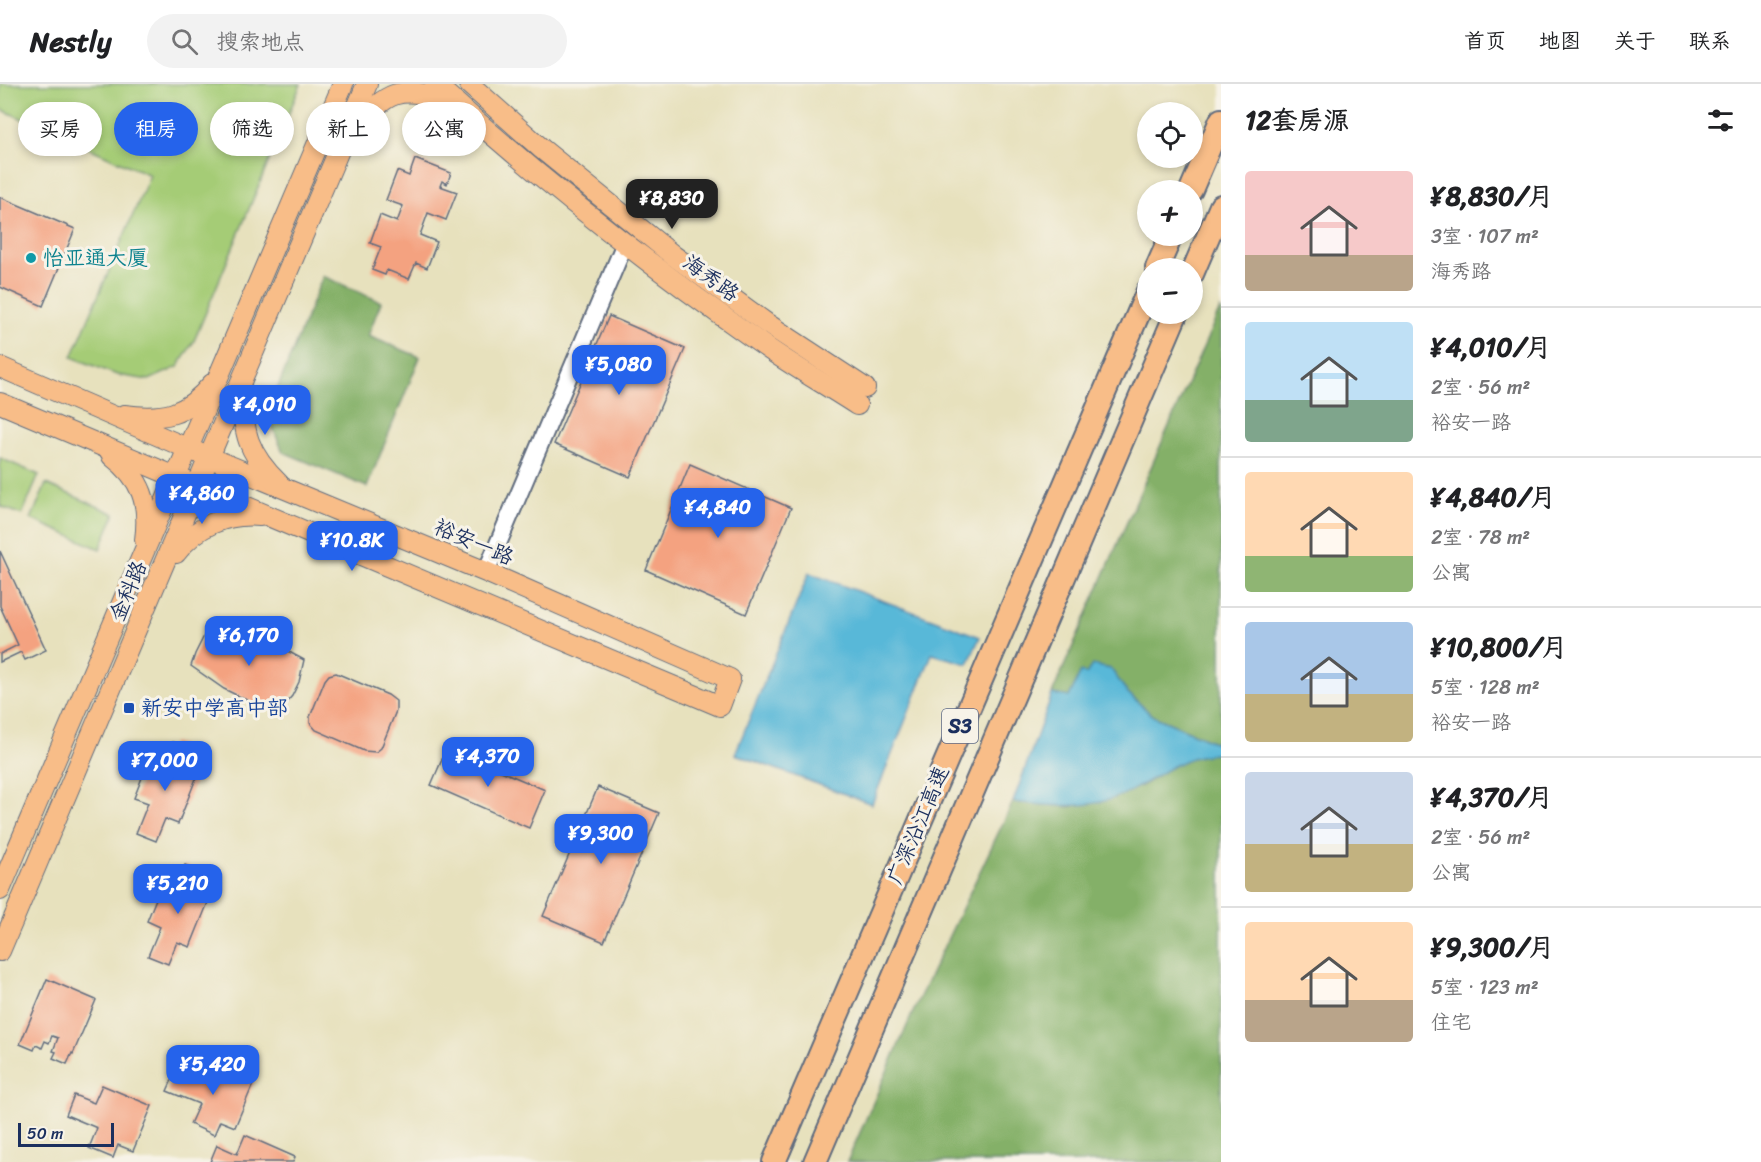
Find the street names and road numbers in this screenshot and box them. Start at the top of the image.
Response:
street label: 海秀路 [674,244,748,312]
street label: 裕安一路 [428,508,520,576]
street label: 金科路 [98,555,158,627]
road number: S3 [942,709,978,743]
street label: 广深沿江高速 [876,760,960,890]

